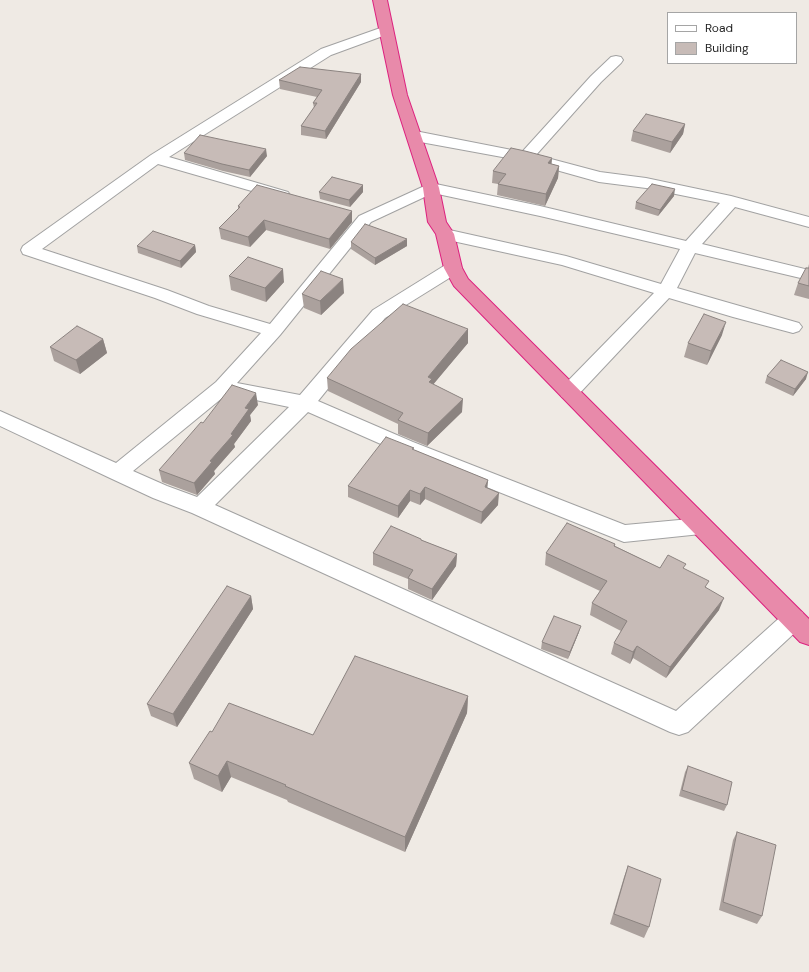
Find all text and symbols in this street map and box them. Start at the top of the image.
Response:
legend [667,12,797,64]
text: Road [705,20,733,36]
text: Building [705,40,749,56]

